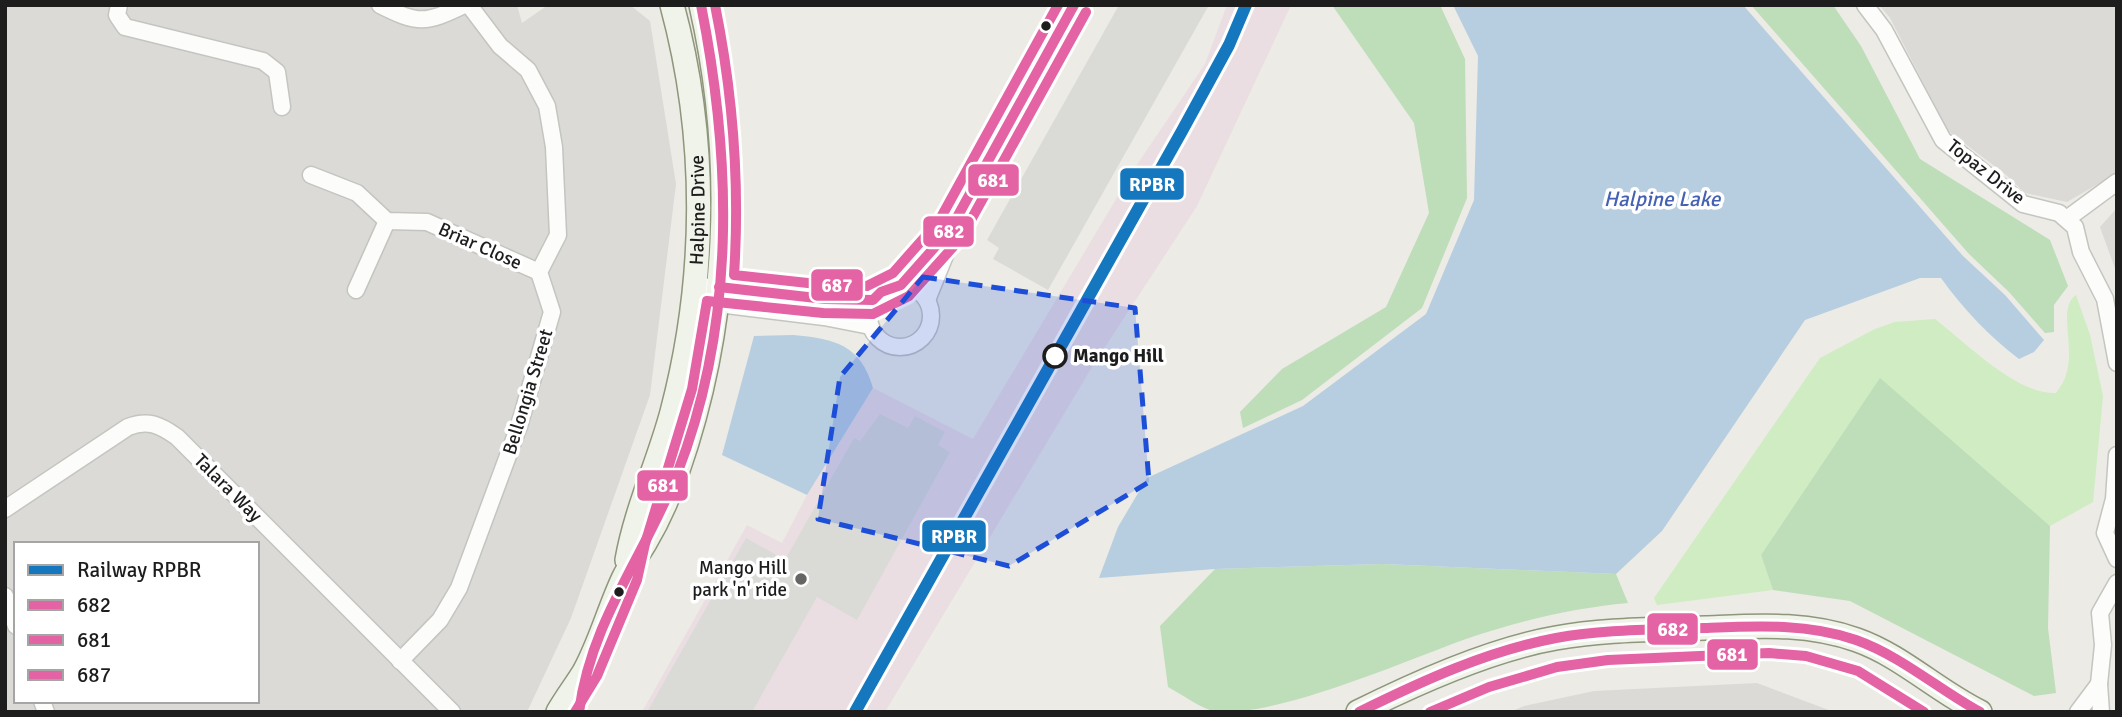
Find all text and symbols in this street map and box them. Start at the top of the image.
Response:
unlabelled marker [1039,19,1053,33]
street label: Topaz Drive [1942,134,2030,210]
street label: Halpine Drive [685,154,711,266]
line badge: 681 [967,163,1020,197]
line badge: RPBR [1119,167,1185,201]
text: 681 [978,169,1008,193]
text: RPBR [1129,173,1175,197]
water label: Halpine Lake [1604,186,1722,212]
line badge: 682 [922,215,975,248]
street label: Briar Close [434,217,526,275]
text: 682 [934,220,964,244]
line badge: 687 [810,268,864,302]
text: 687 [822,274,852,298]
street label: Bellongia Street [497,326,559,458]
marker: Mango Hill [1043,344,1067,368]
place label: Mango Hill [1073,344,1164,368]
street label: Talara Way [189,449,267,527]
line badge: 681 [636,469,689,502]
text: 681 [648,474,678,498]
line badge: RPBR [921,519,987,553]
text: RPBR [931,525,977,549]
legend [14,542,259,703]
place label: Mango Hill park 'n' ride [692,556,787,602]
text: Railway RPBR [77,557,201,583]
marker: Mango Hill park 'n' ride [793,571,809,587]
unlabelled marker [612,585,626,599]
text: 682 [77,592,111,618]
line badge: 682 [1646,612,1699,646]
text: 682 [1658,618,1688,642]
text: 681 [77,627,111,653]
line badge: 681 [1706,638,1759,671]
text: 681 [1717,643,1747,667]
text: 687 [77,662,111,688]

